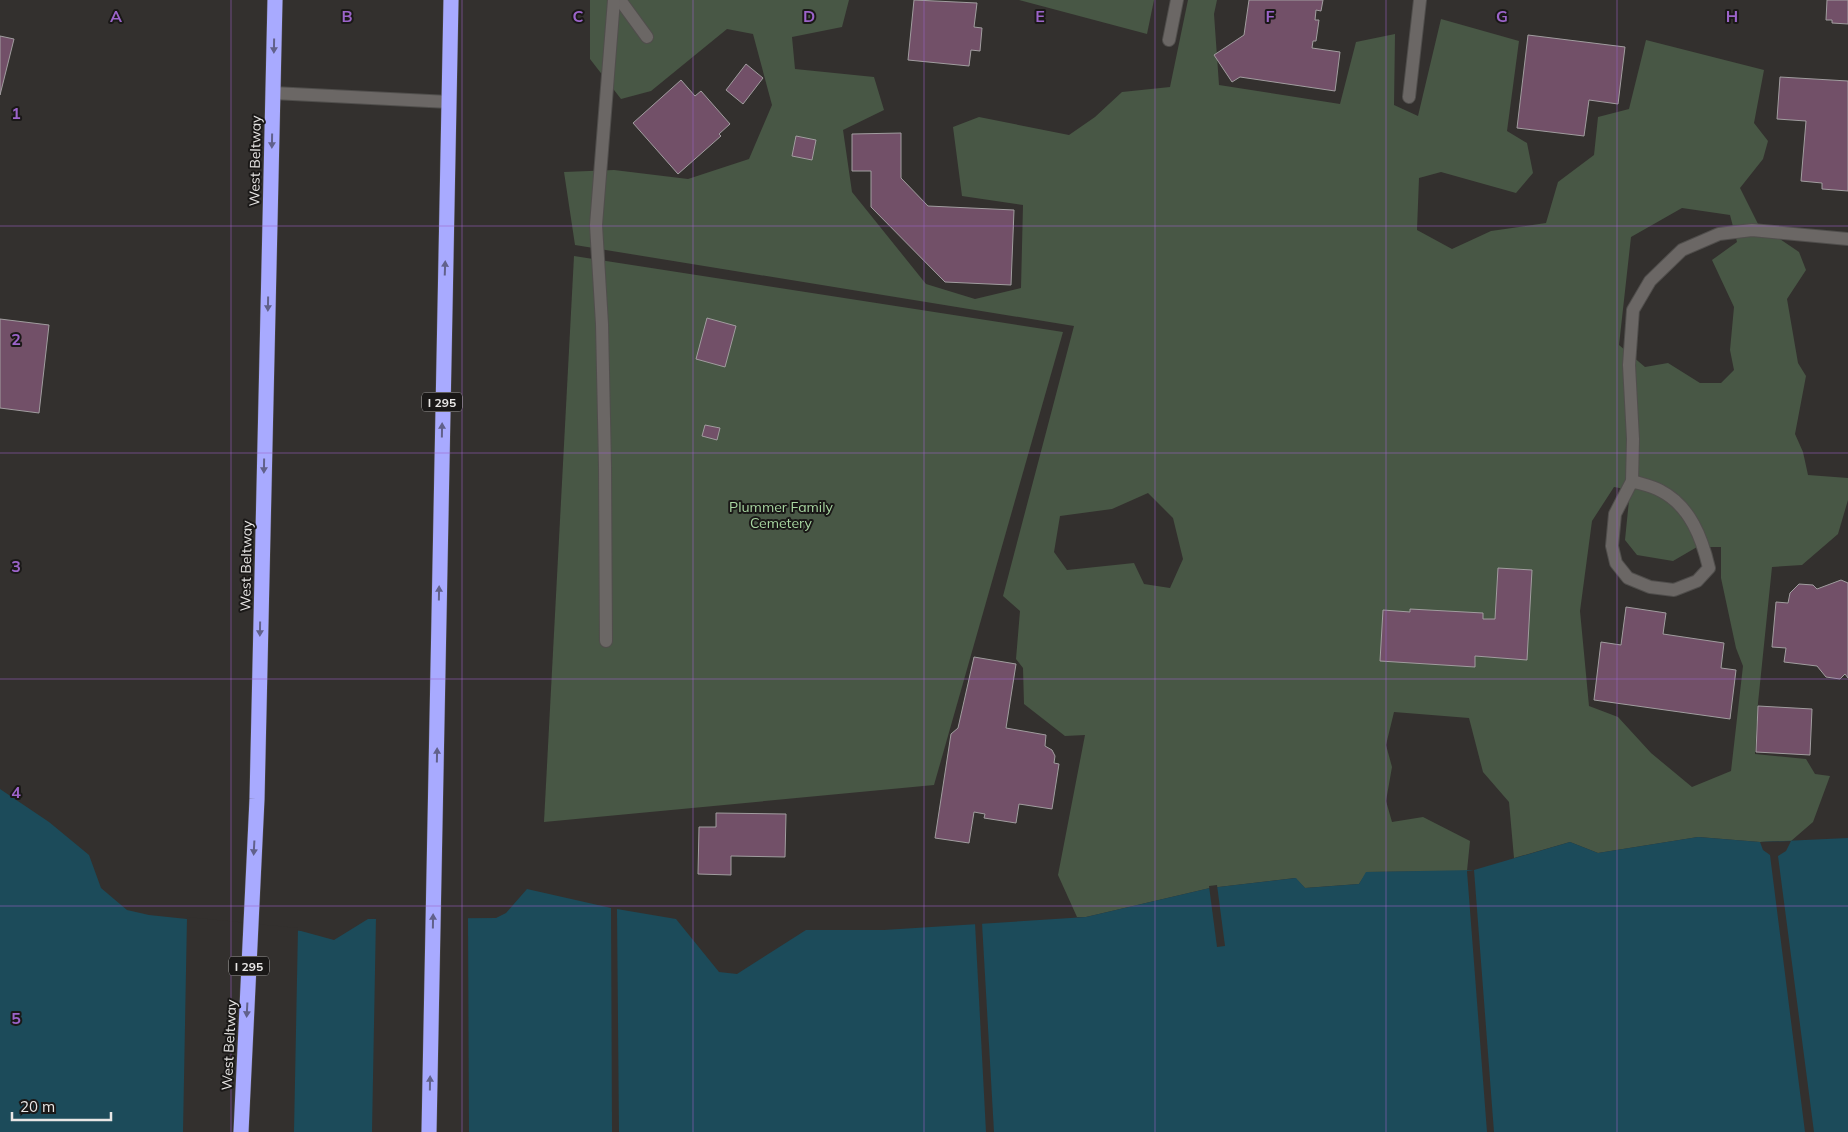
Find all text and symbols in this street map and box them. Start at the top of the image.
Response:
text: A [110,6,122,26]
text: B [341,6,353,26]
text: C [573,6,584,26]
text: D [803,6,815,26]
text: E [1035,6,1045,26]
text: F [1265,6,1275,26]
text: G [1496,6,1508,26]
text: H [1726,6,1738,26]
one-way arrow [269,39,277,55]
text: 1 [11,103,21,123]
street label: West Beltway [245,115,265,207]
one-way arrow [267,134,275,150]
one-way arrow [441,259,449,275]
one-way arrow [264,296,272,312]
text: 2 [11,329,21,349]
road number: I 295 [422,392,462,412]
one-way arrow [438,422,446,438]
one-way arrow [260,459,268,475]
park label: Plummer Family Cemetery [729,498,833,532]
street label: West Beltway [236,520,256,612]
text: 3 [11,556,21,576]
one-way arrow [435,584,443,600]
one-way arrow [256,621,264,637]
one-way arrow [433,747,441,763]
text: 4 [11,782,21,802]
one-way arrow [250,840,258,856]
one-way arrow [430,913,438,929]
road number: I 295 [229,956,269,976]
street label: West Beltway [218,999,240,1091]
one-way arrow [243,1002,251,1018]
text: 5 [11,1008,21,1028]
one-way arrow [426,1075,434,1091]
scale bar [12,1090,111,1122]
text: 20 m [20,1097,55,1116]

